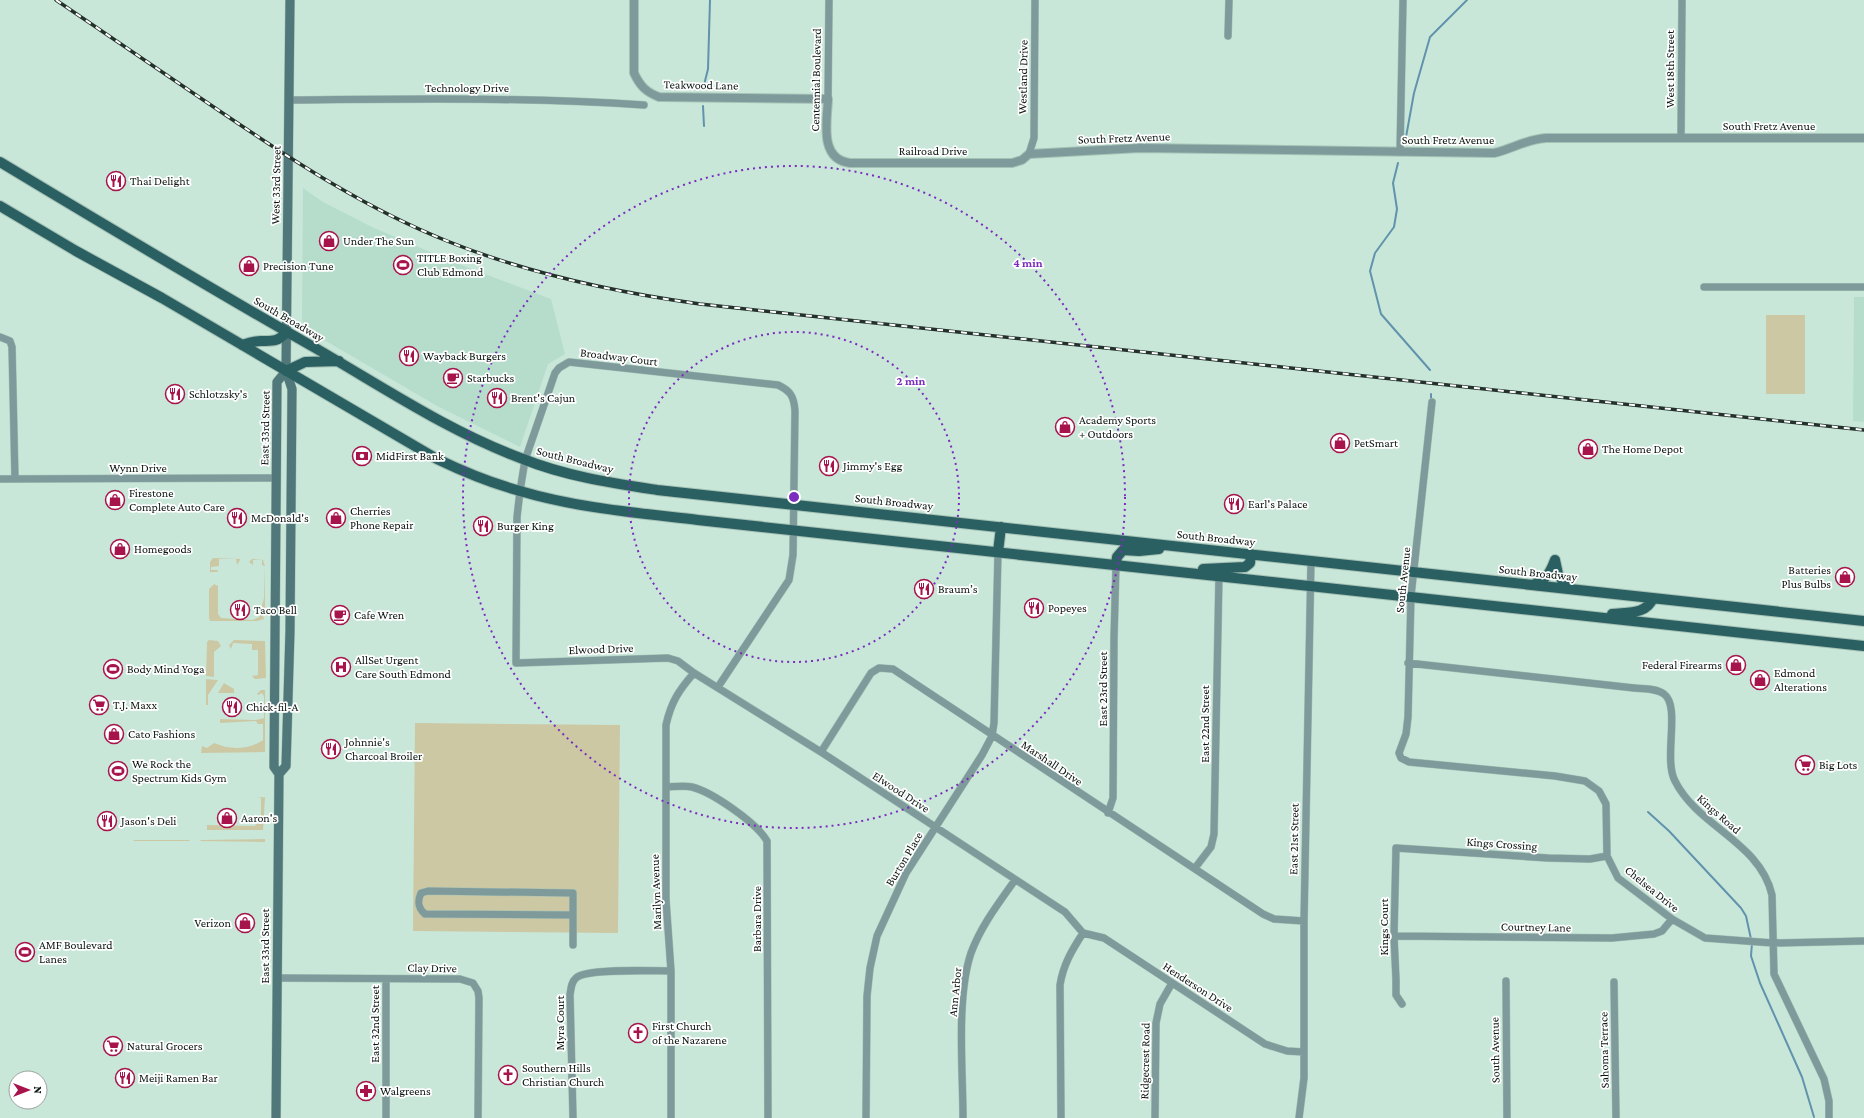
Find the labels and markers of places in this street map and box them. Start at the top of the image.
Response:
restaurant icon: Thai Delight [105,170,127,192]
place label: Thai Delight [130,174,191,188]
shop icon: Under The Sun [318,230,340,252]
place label: Under The Sun [343,234,415,248]
place label: TITLE Boxing Club Edmond [417,251,484,279]
sports icon: TITLE Boxing Club Edmond [392,254,414,276]
shop icon: Precision Tune [238,255,260,277]
place label: Precision Tune [263,259,333,273]
restaurant icon: Wayback Burgers [398,345,420,367]
place label: Wayback Burgers [423,349,506,363]
cafe icon: Starbucks [442,367,464,389]
place label: Starbucks [467,371,514,385]
restaurant icon: Schlotzsky's [164,383,186,405]
place label: Schlotzsky's [189,387,248,401]
restaurant icon: Brent's Cajun [486,387,508,409]
place label: Brent's Cajun [511,391,576,405]
place label: Academy Sports + Outdoors [1079,413,1156,441]
shop icon: Academy Sports + Outdoors [1054,416,1076,438]
shop icon: PetSmart [1329,432,1351,454]
place label: PetSmart [1354,436,1399,450]
shop icon: The Home Depot [1577,438,1599,460]
place label: The Home Depot [1602,442,1684,456]
bank icon: MidFirst Bank [351,445,373,467]
place label: MidFirst Bank [376,449,444,463]
restaurant icon: Jimmy's Egg [818,455,840,477]
place label: Jimmy's Egg [842,459,902,473]
place label: Firestone Complete Auto Care [129,486,225,514]
shop icon: Firestone Complete Auto Care [104,489,126,511]
centre of rings [787,490,801,504]
restaurant icon: Earl's Palace [1223,493,1245,515]
place label: Earl's Palace [1248,497,1307,511]
place label: Cherries Phone Repair [350,504,414,532]
restaurant icon: McDonald's [226,507,248,529]
shop icon: Cherries Phone Repair [325,507,347,529]
place label: McDonald's [251,511,309,525]
restaurant icon: Burger King [472,515,494,537]
place label: Burger King [497,519,554,533]
shop icon: Homegoods [109,538,131,560]
place label: Homegoods [134,542,192,556]
place label: Batteries Plus Bulbs [1782,563,1831,591]
shop icon: Batteries Plus Bulbs [1834,566,1856,588]
restaurant icon: Braum’s [913,578,935,600]
place label: Braum’s [938,582,978,596]
restaurant icon: Popeyes [1023,597,1045,619]
restaurant icon: Taco Bell [229,599,251,621]
place label: Popeyes [1048,601,1087,615]
place label: Taco Bell [254,603,297,617]
cafe icon: Cafe Wren [329,604,351,626]
place label: Cafe Wren [354,608,405,622]
place label: AllSet Urgent Care South Edmond [355,653,452,681]
shop icon: Federal Firearms [1725,654,1747,676]
hospital icon: AllSet Urgent Care South Edmond [330,656,352,678]
sports icon: Body Mind Yoga [102,658,124,680]
place label: Federal Firearms [1642,658,1722,672]
place label: Body Mind Yoga [127,662,205,676]
place label: Edmond Alterations [1774,666,1827,694]
shop icon: Edmond Alterations [1749,669,1771,691]
supermarket icon: T.J. Maxx [88,694,110,716]
restaurant icon: Chick-fil-A [221,696,243,718]
place label: T.J. Maxx [113,698,157,712]
place label: Chick-fil-A [246,700,299,714]
shop icon: Cato Fashions [103,723,125,745]
place label: Cato Fashions [128,727,196,741]
place label: Johnnie's Charcoal Broiler [344,735,423,763]
restaurant icon: Johnnie's Charcoal Broiler [320,738,342,760]
supermarket icon: Big Lots [1794,754,1816,776]
place label: We Rock the Spectrum Kids Gym [132,757,227,785]
place label: Big Lots [1819,758,1858,772]
sports icon: We Rock the Spectrum Kids Gym [107,760,129,782]
shop icon: Aaron's [216,807,238,829]
restaurant icon: Jason's Deli [96,810,118,832]
place label: Aaron's [241,811,278,825]
place label: Jason's Deli [120,814,176,828]
shop icon: Verizon [234,912,256,934]
place label: Verizon [194,916,232,930]
place label: AMF Boulevard Lanes [39,938,113,966]
sports icon: AMF Boulevard Lanes [14,941,36,963]
place label: First Church of the Nazarene [652,1019,727,1047]
church icon: First Church of the Nazarene [627,1022,649,1044]
supermarket icon: Natural Grocers [102,1035,124,1057]
place label: Natural Grocers [127,1039,203,1053]
place label: Southern Hills Christian Church [522,1061,605,1089]
church icon: Southern Hills Christian Church [497,1064,519,1086]
restaurant icon: Meiji Ramen Bar [114,1067,136,1089]
place label: Meiji Ramen Bar [139,1071,219,1085]
pharmacy icon: Walgreens [355,1080,377,1102]
place label: Walgreens [380,1084,431,1098]

